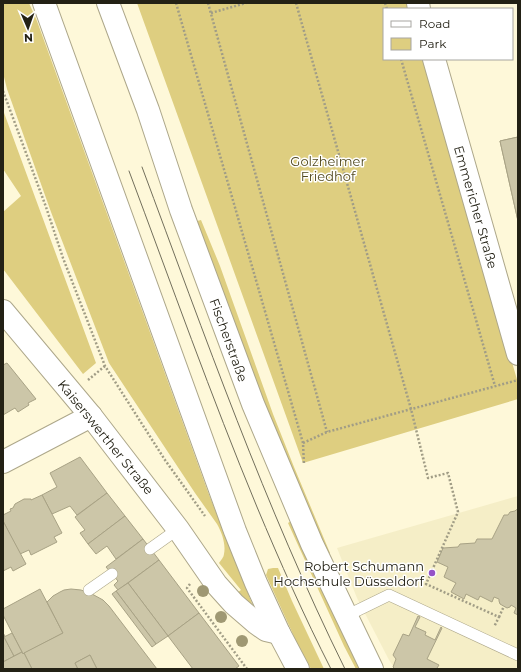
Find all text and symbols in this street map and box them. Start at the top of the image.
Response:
north arrow [8,8,48,48]
legend [383,8,513,60]
text: Road [419,16,450,31]
text: N [24,31,33,45]
text: Park [419,36,447,51]
street label: Emmericher Straße [451,144,501,271]
park label: Golzheimer Friedhof [290,153,366,184]
street label: Fischerstraße [206,296,252,384]
street label: Kaiserswerther Straße [55,376,157,498]
place label: Robert Schumann Hochschule Düsseldorf [273,558,425,589]
marker: Robert Schumann Hochschule Düsseldorf [427,568,437,578]

